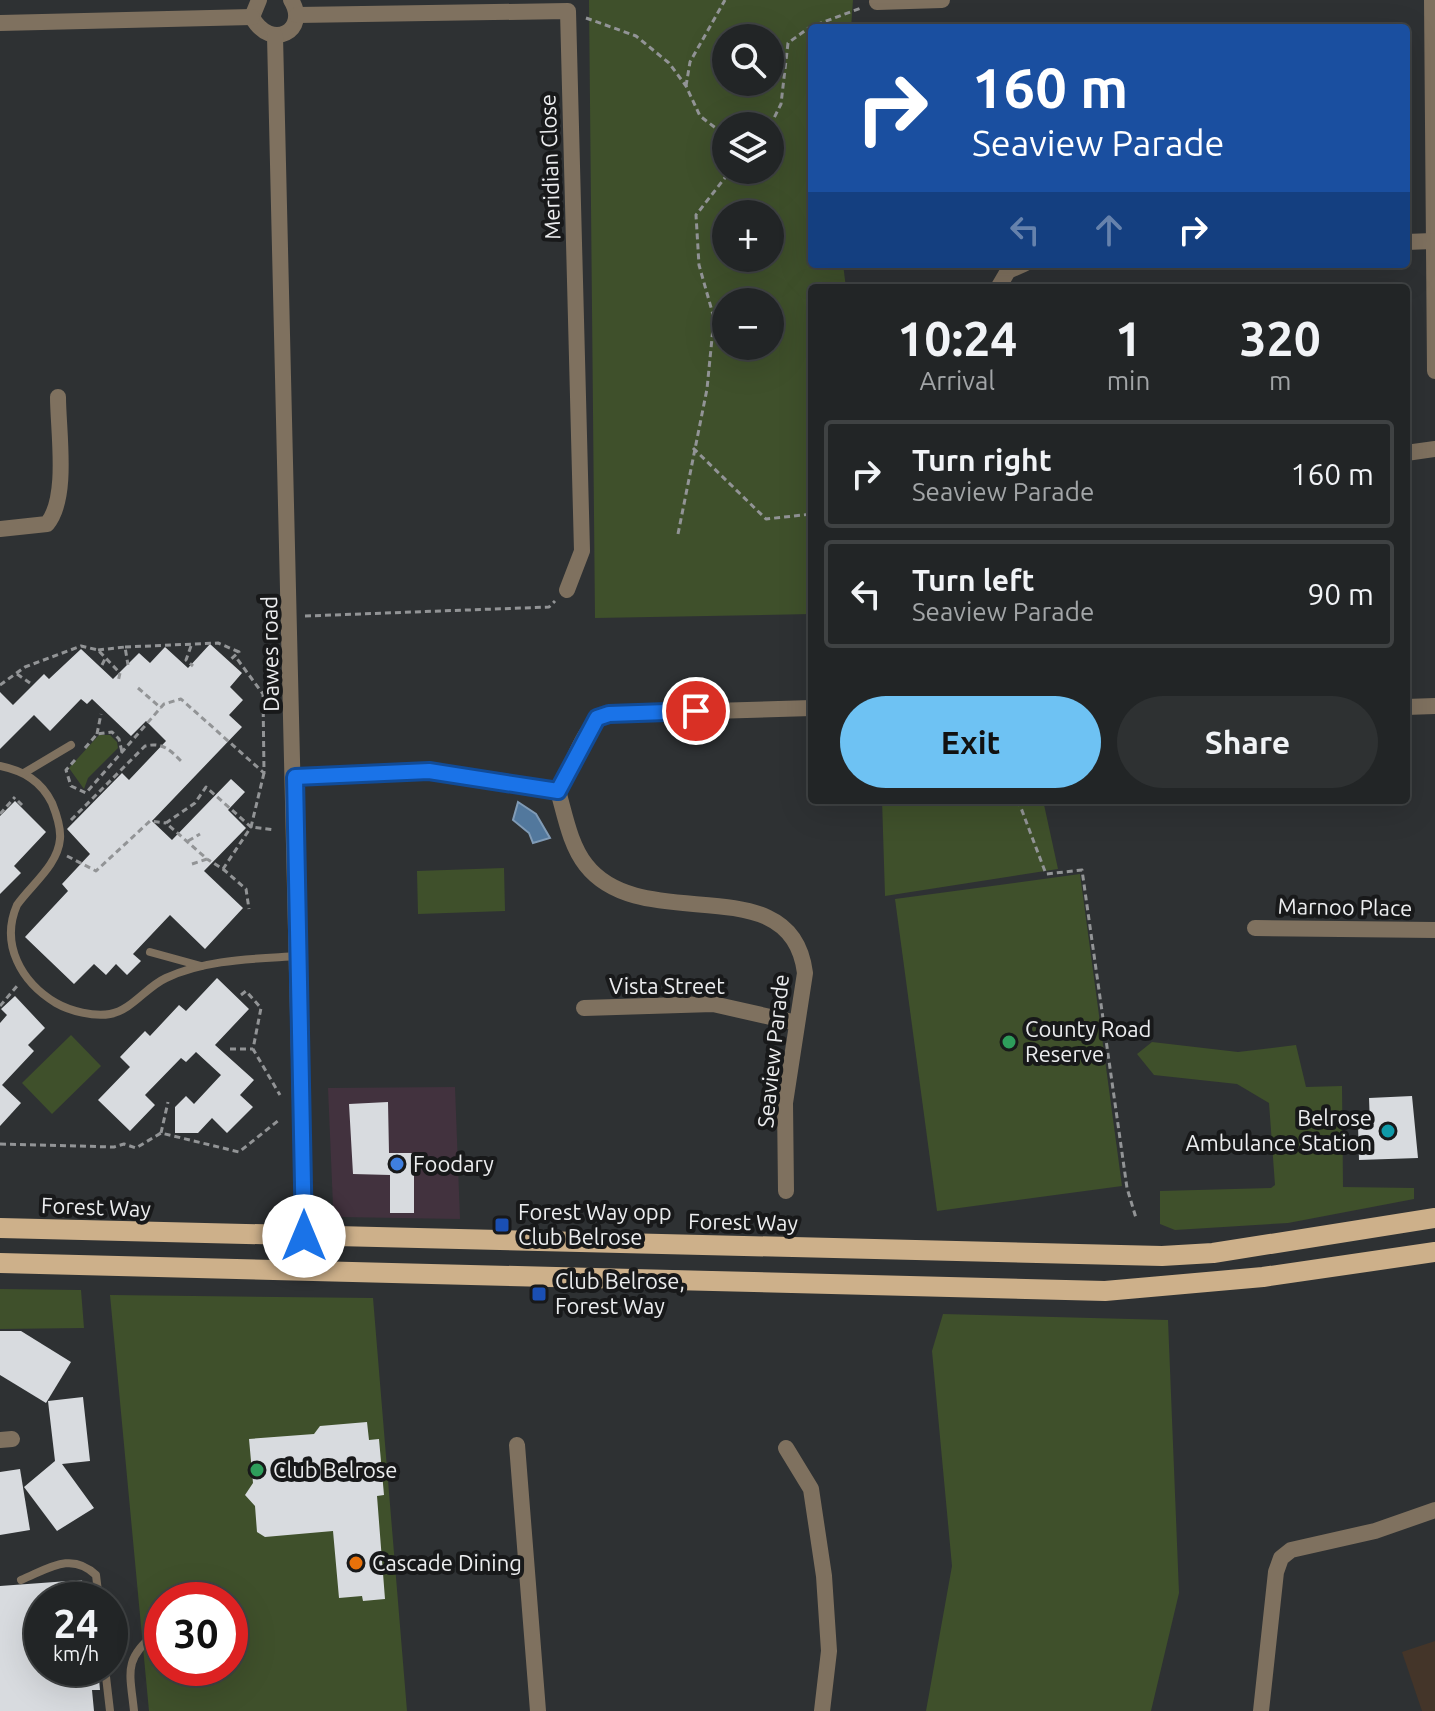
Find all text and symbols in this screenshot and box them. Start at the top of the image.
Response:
map controls [712,24,784,360]
button: search [712,24,784,96]
icon: right [840,56,944,160]
text: 160 m [972,56,1128,119]
street label: Meridian Close [534,94,565,240]
button: layers [712,112,784,184]
text: Seaview Parade [972,122,1224,163]
button: + [712,200,784,272]
icon: left [1003,208,1047,252]
icon: ahead [1087,208,1131,252]
icon: right [1171,208,1215,252]
button: − [712,288,784,360]
text: 10:24 [897,311,1017,365]
text: 1 [1115,311,1142,365]
text: 320 [1240,311,1321,365]
text: Arrival [919,366,995,395]
text: min [1107,366,1150,395]
text: m [1269,366,1291,395]
text: Turn right [912,443,1052,477]
icon: right [844,452,888,496]
text: 160 m [1290,457,1374,491]
text: Seaview Parade [912,477,1094,506]
text: Turn left [912,563,1034,597]
icon: left [844,572,888,616]
text: 90 m [1307,577,1374,611]
street label: Dawes road [256,596,283,712]
text: Seaview Parade [912,597,1094,626]
pin [662,677,730,745]
icon: arrive [674,689,718,733]
button: Exit [840,696,1101,788]
button: Share [1117,696,1378,788]
street label: Marnoo Place [1277,893,1413,920]
street label: Vista Street [609,973,725,998]
street label: Seaview Parade [752,973,793,1129]
place label: County Road Reserve [1025,1016,1151,1066]
marker: County Road Reserve [1000,1033,1018,1051]
place label: Belrose Ambulance Station [1185,1105,1372,1155]
marker: Belrose Ambulance Station [1379,1122,1397,1140]
place label: Foodary [413,1151,494,1176]
marker: Foodary [388,1155,406,1173]
street label: Forest Way [41,1192,152,1221]
position arrow [262,1194,346,1278]
place label: Forest Way opp Club Belrose [518,1199,672,1249]
street label: Forest Way [688,1208,799,1235]
marker: Forest Way opp Club Belrose [493,1216,511,1234]
place label: Club Belrose, Forest Way [555,1268,685,1318]
marker: Club Belrose, Forest Way [530,1285,548,1303]
place label: Club Belrose [273,1457,397,1482]
marker: Club Belrose [248,1461,266,1479]
place label: Cascade Dining [372,1550,522,1575]
marker: Cascade Dining [347,1554,365,1572]
speed limit sign: 30 [144,1582,248,1686]
text: 24 [53,1601,99,1646]
text: km/h [53,1642,99,1665]

